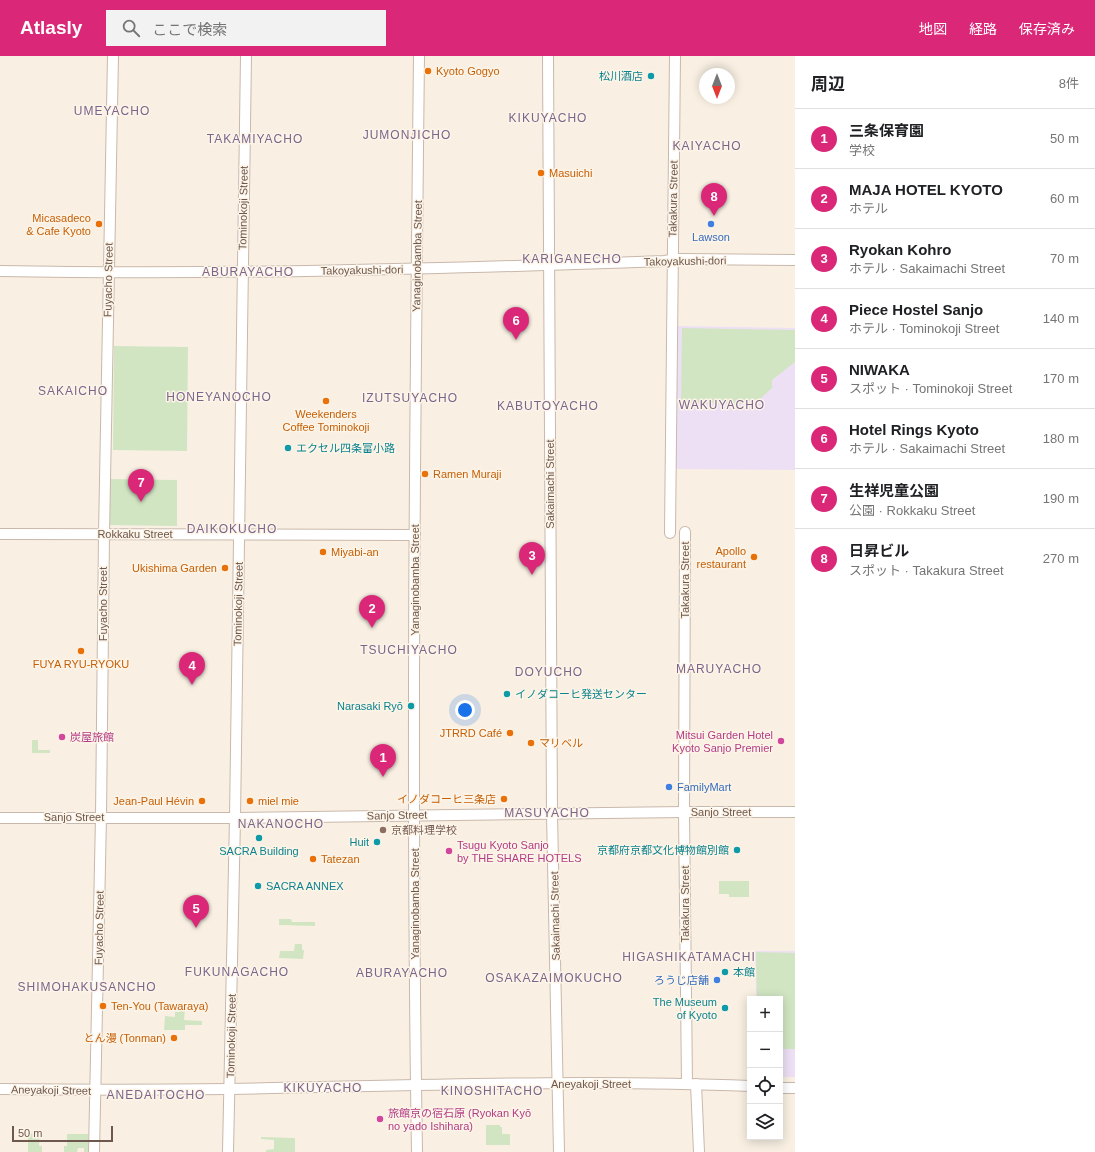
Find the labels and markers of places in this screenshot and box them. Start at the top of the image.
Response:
place label: Kyoto Gogyo [436,65,500,77]
marker: Kyoto Gogyo [423,66,433,76]
place label: 松川酒店 [599,70,643,82]
marker: 松川酒店 [646,71,656,81]
place label: Masuichi [549,167,592,179]
marker: Masuichi [536,168,546,178]
pin: 8 [701,183,727,216]
place label: Micasadeco & Cafe Kyoto [26,212,91,237]
marker: Micasadeco & Cafe Kyoto [94,219,104,229]
marker: Lawson [706,219,716,229]
place label: Lawson [692,231,730,243]
pin: 6 [503,307,529,340]
marker: Weekenders Coffee Tominokoji [321,396,331,406]
place label: Weekenders Coffee Tominokoji [282,408,370,433]
place label: エクセル四条富小路 [296,442,395,454]
marker: エクセル四条富小路 [283,443,293,453]
place label: Ramen Muraji [433,468,501,480]
pin: 7 [128,469,154,502]
marker: Ramen Muraji [420,469,430,479]
pin: 3 [519,542,545,575]
place label: Apollo restaurant [696,545,746,570]
place label: Miyabi-an [331,546,379,558]
marker: Miyabi-an [318,547,328,557]
marker: Apollo restaurant [749,552,759,562]
place label: Ukishima Garden [132,562,217,574]
marker: Ukishima Garden [220,563,230,573]
pin: 2 [359,595,385,628]
marker: FUYA RYU-RYOKU [76,646,86,656]
pin: 4 [179,652,205,685]
place label: FUYA RYU-RYOKU [33,658,129,670]
place label: イノダコーヒ発送センター [515,688,647,700]
marker: イノダコーヒ発送センター [502,689,512,699]
place label: Narasaki Ryō [337,700,403,712]
marker: Narasaki Ryō [406,701,416,711]
place label: JTRRD Café [440,727,502,739]
marker: JTRRD Café [505,728,515,738]
place label: Mitsui Garden Hotel Kyoto Sanjo Premier [672,729,773,754]
place label: 炭屋旅館 [70,731,114,743]
marker: 炭屋旅館 [57,732,67,742]
marker: Mitsui Garden Hotel Kyoto Sanjo Premier [776,736,786,746]
place label: マリベル [539,737,583,749]
marker: マリベル [526,738,536,748]
pin: 1 [370,744,396,777]
place label: FamilyMart [677,781,731,793]
marker: FamilyMart [664,782,674,792]
place label: イノダコーヒ三条店 [397,793,496,805]
marker: イノダコーヒ三条店 [499,794,509,804]
place label: Jean-Paul Hévin [113,795,194,807]
place label: miel mie [258,795,299,807]
marker: Jean-Paul Hévin [197,796,207,806]
marker: miel mie [245,796,255,806]
place label: 京都料理学校 [391,824,457,836]
marker: 京都料理学校 [378,825,388,835]
marker: SACRA Building [254,833,264,843]
place label: Huit [349,836,369,848]
marker: Huit [372,837,382,847]
place label: Tsugu Kyoto Sanjo by THE SHARE HOTELS [457,839,582,864]
place label: 京都府京都文化博物館別館 [597,844,729,856]
place label: SACRA Building [219,845,299,857]
marker: 京都府京都文化博物館別館 [732,845,742,855]
marker: Tsugu Kyoto Sanjo by THE SHARE HOTELS [444,846,454,856]
place label: Tatezan [321,853,360,865]
marker: Tatezan [308,854,318,864]
place label: SACRA ANNEX [266,880,344,892]
marker: SACRA ANNEX [253,881,263,891]
pin: 5 [183,895,209,928]
place label: 本館 [733,966,755,978]
marker: 本館 [720,967,730,977]
place label: ろうじ店舗 [654,974,709,986]
marker: ろうじ店舗 [712,975,722,985]
place label: The Museum of Kyoto [653,996,717,1021]
place label: Ten-You (Tawaraya) [111,1000,208,1012]
marker: Ten-You (Tawaraya) [98,1001,108,1011]
marker: The Museum of Kyoto [720,1003,730,1013]
place label: とん漫 (Tonman) [83,1032,166,1044]
marker: とん漫 (Tonman) [169,1033,179,1043]
place label: 旅館京の宿石原 (Ryokan Kyō no yado Ishihara) [388,1107,531,1132]
marker: 旅館京の宿石原 (Ryokan Kyō no yado Ishihara) [375,1114,385,1124]

